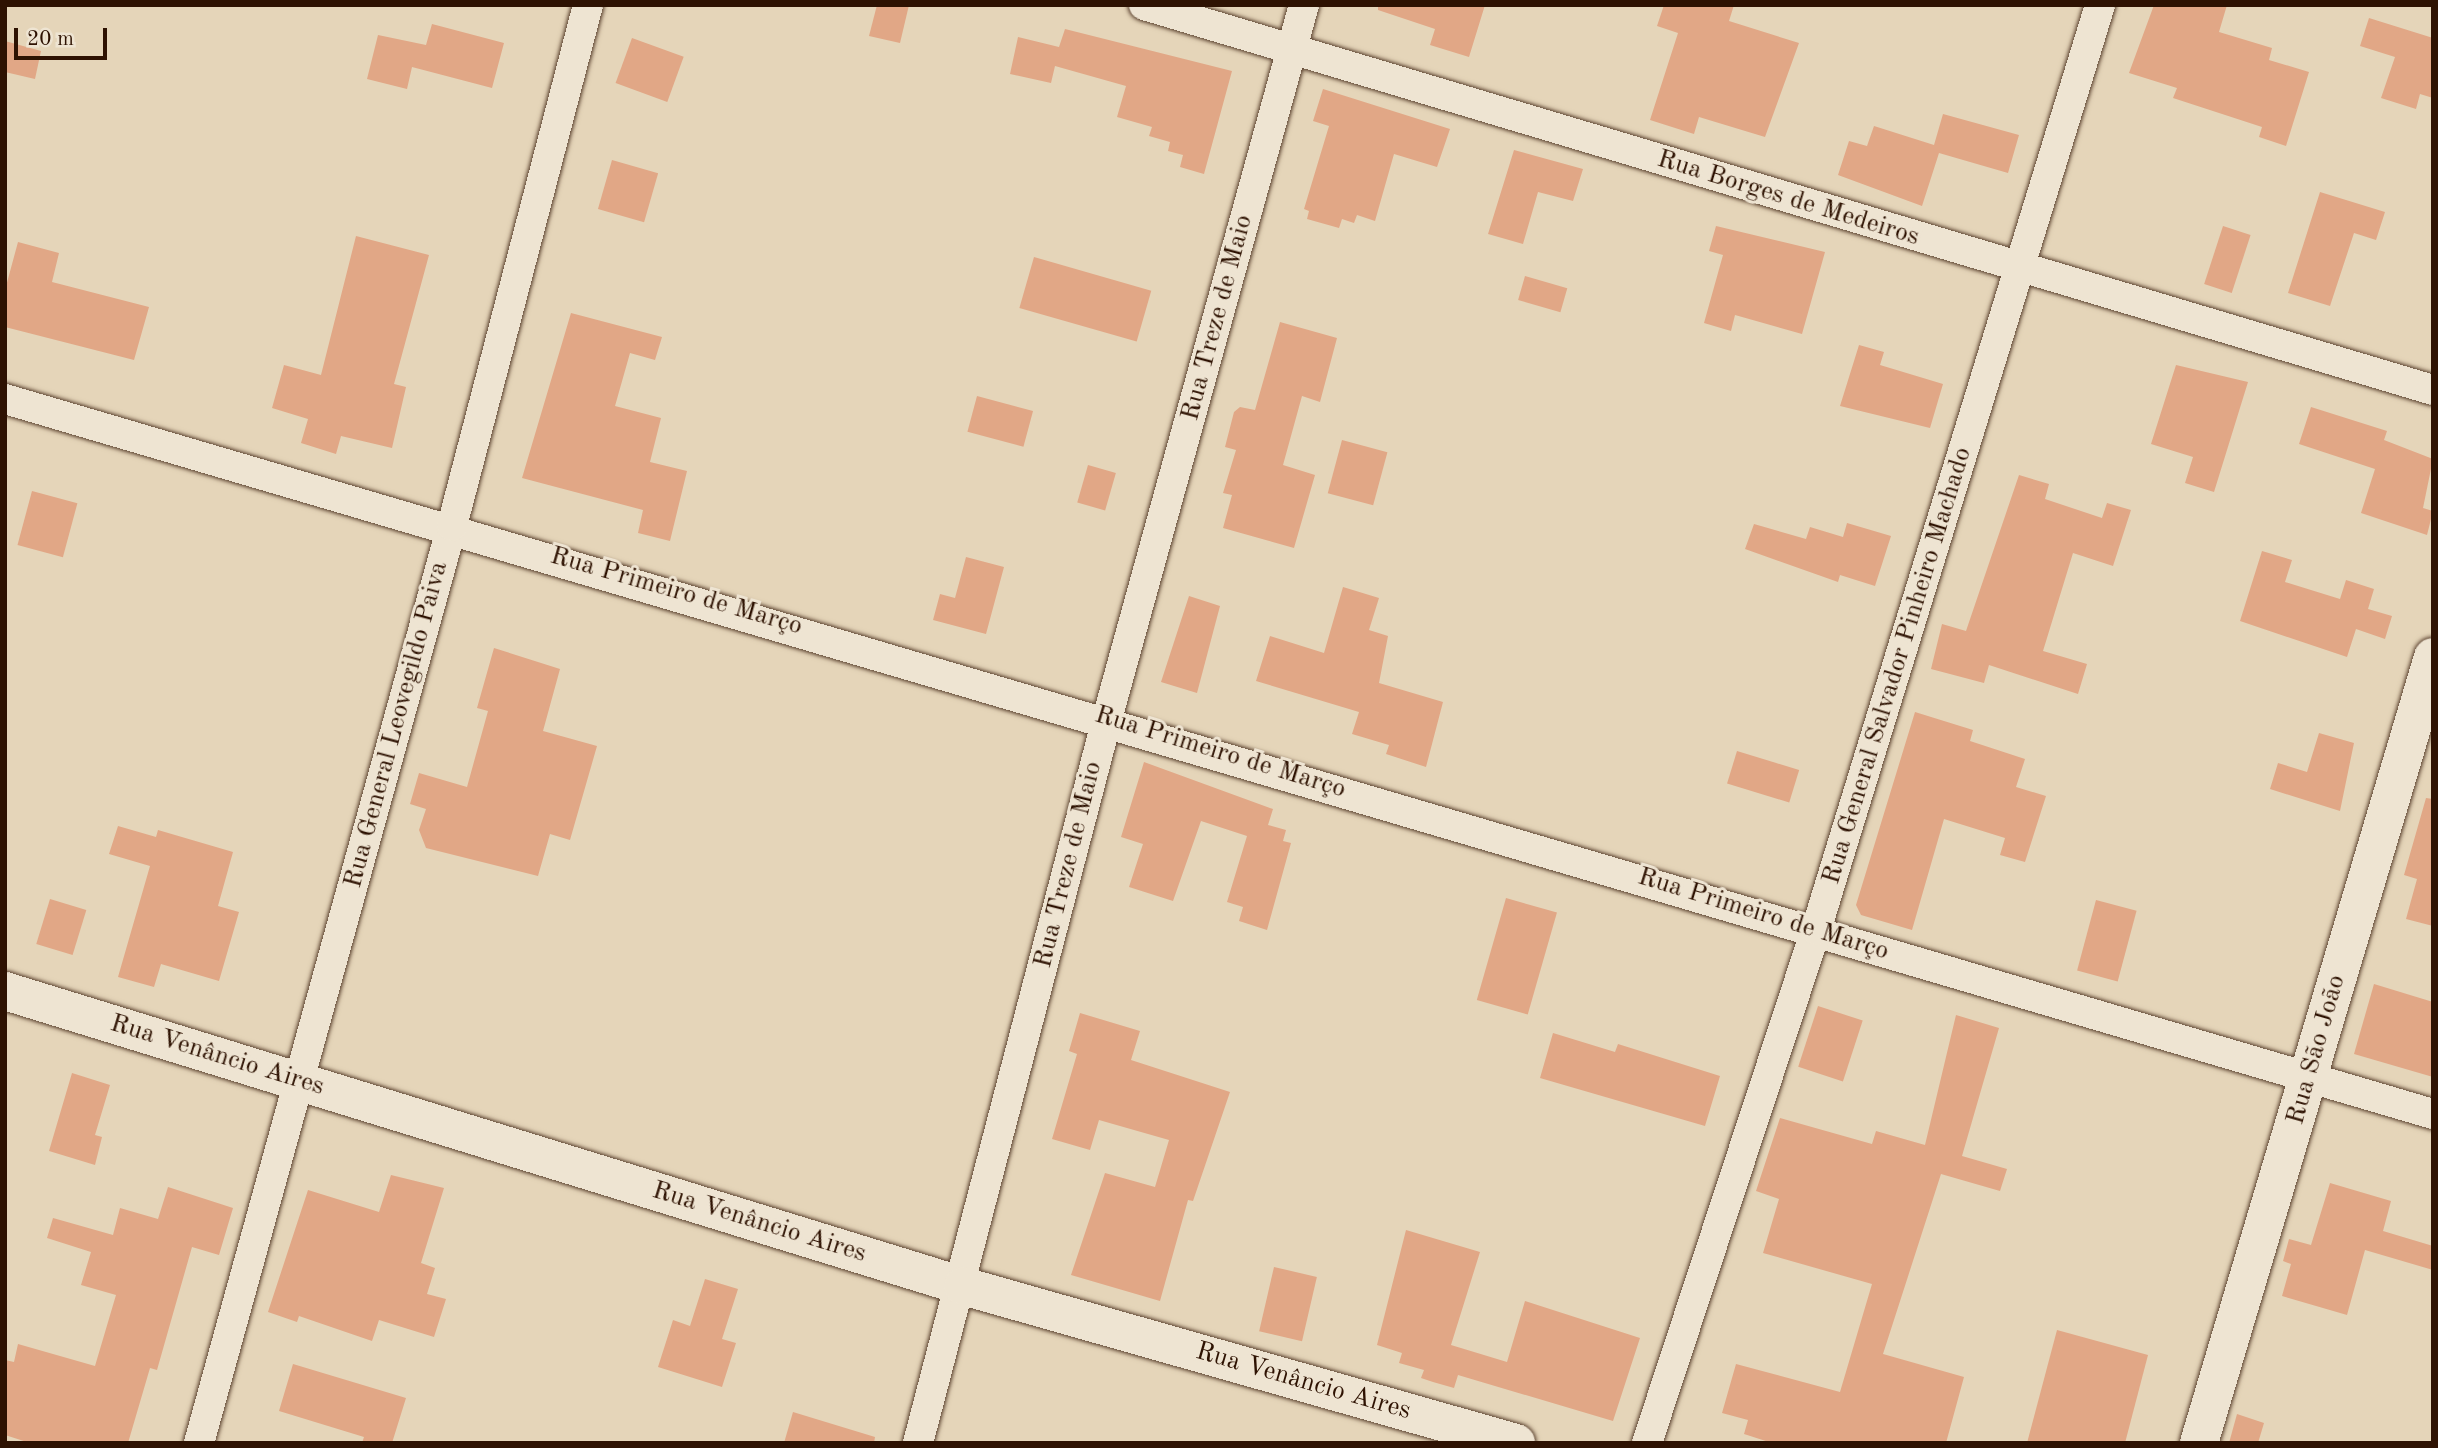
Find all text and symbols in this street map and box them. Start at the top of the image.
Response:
scale bar [18,14,110,58]
text: 20 m [27,29,74,50]
street label: Rua Borges de Medeiros [1653,144,1923,254]
street label: Rua Treze de Maio [1176,212,1260,424]
street label: Rua General Salvador Pinheiro Machado [1817,444,1979,888]
street label: Rua Primeiro de Março [546,541,806,643]
street label: Rua General Leovegildo Paiva [338,558,456,892]
street label: Rua Primeiro de Março [1091,700,1349,806]
street label: Rua Treze de Maio [1028,758,1110,972]
street label: Rua Primeiro de Março [1634,862,1892,968]
street label: Rua São João [2281,971,2353,1129]
street label: Rua Venâncio Aires [106,1009,328,1103]
street label: Rua Venâncio Aires [648,1176,870,1270]
street label: Rua Venâncio Aires [1192,1336,1414,1428]

